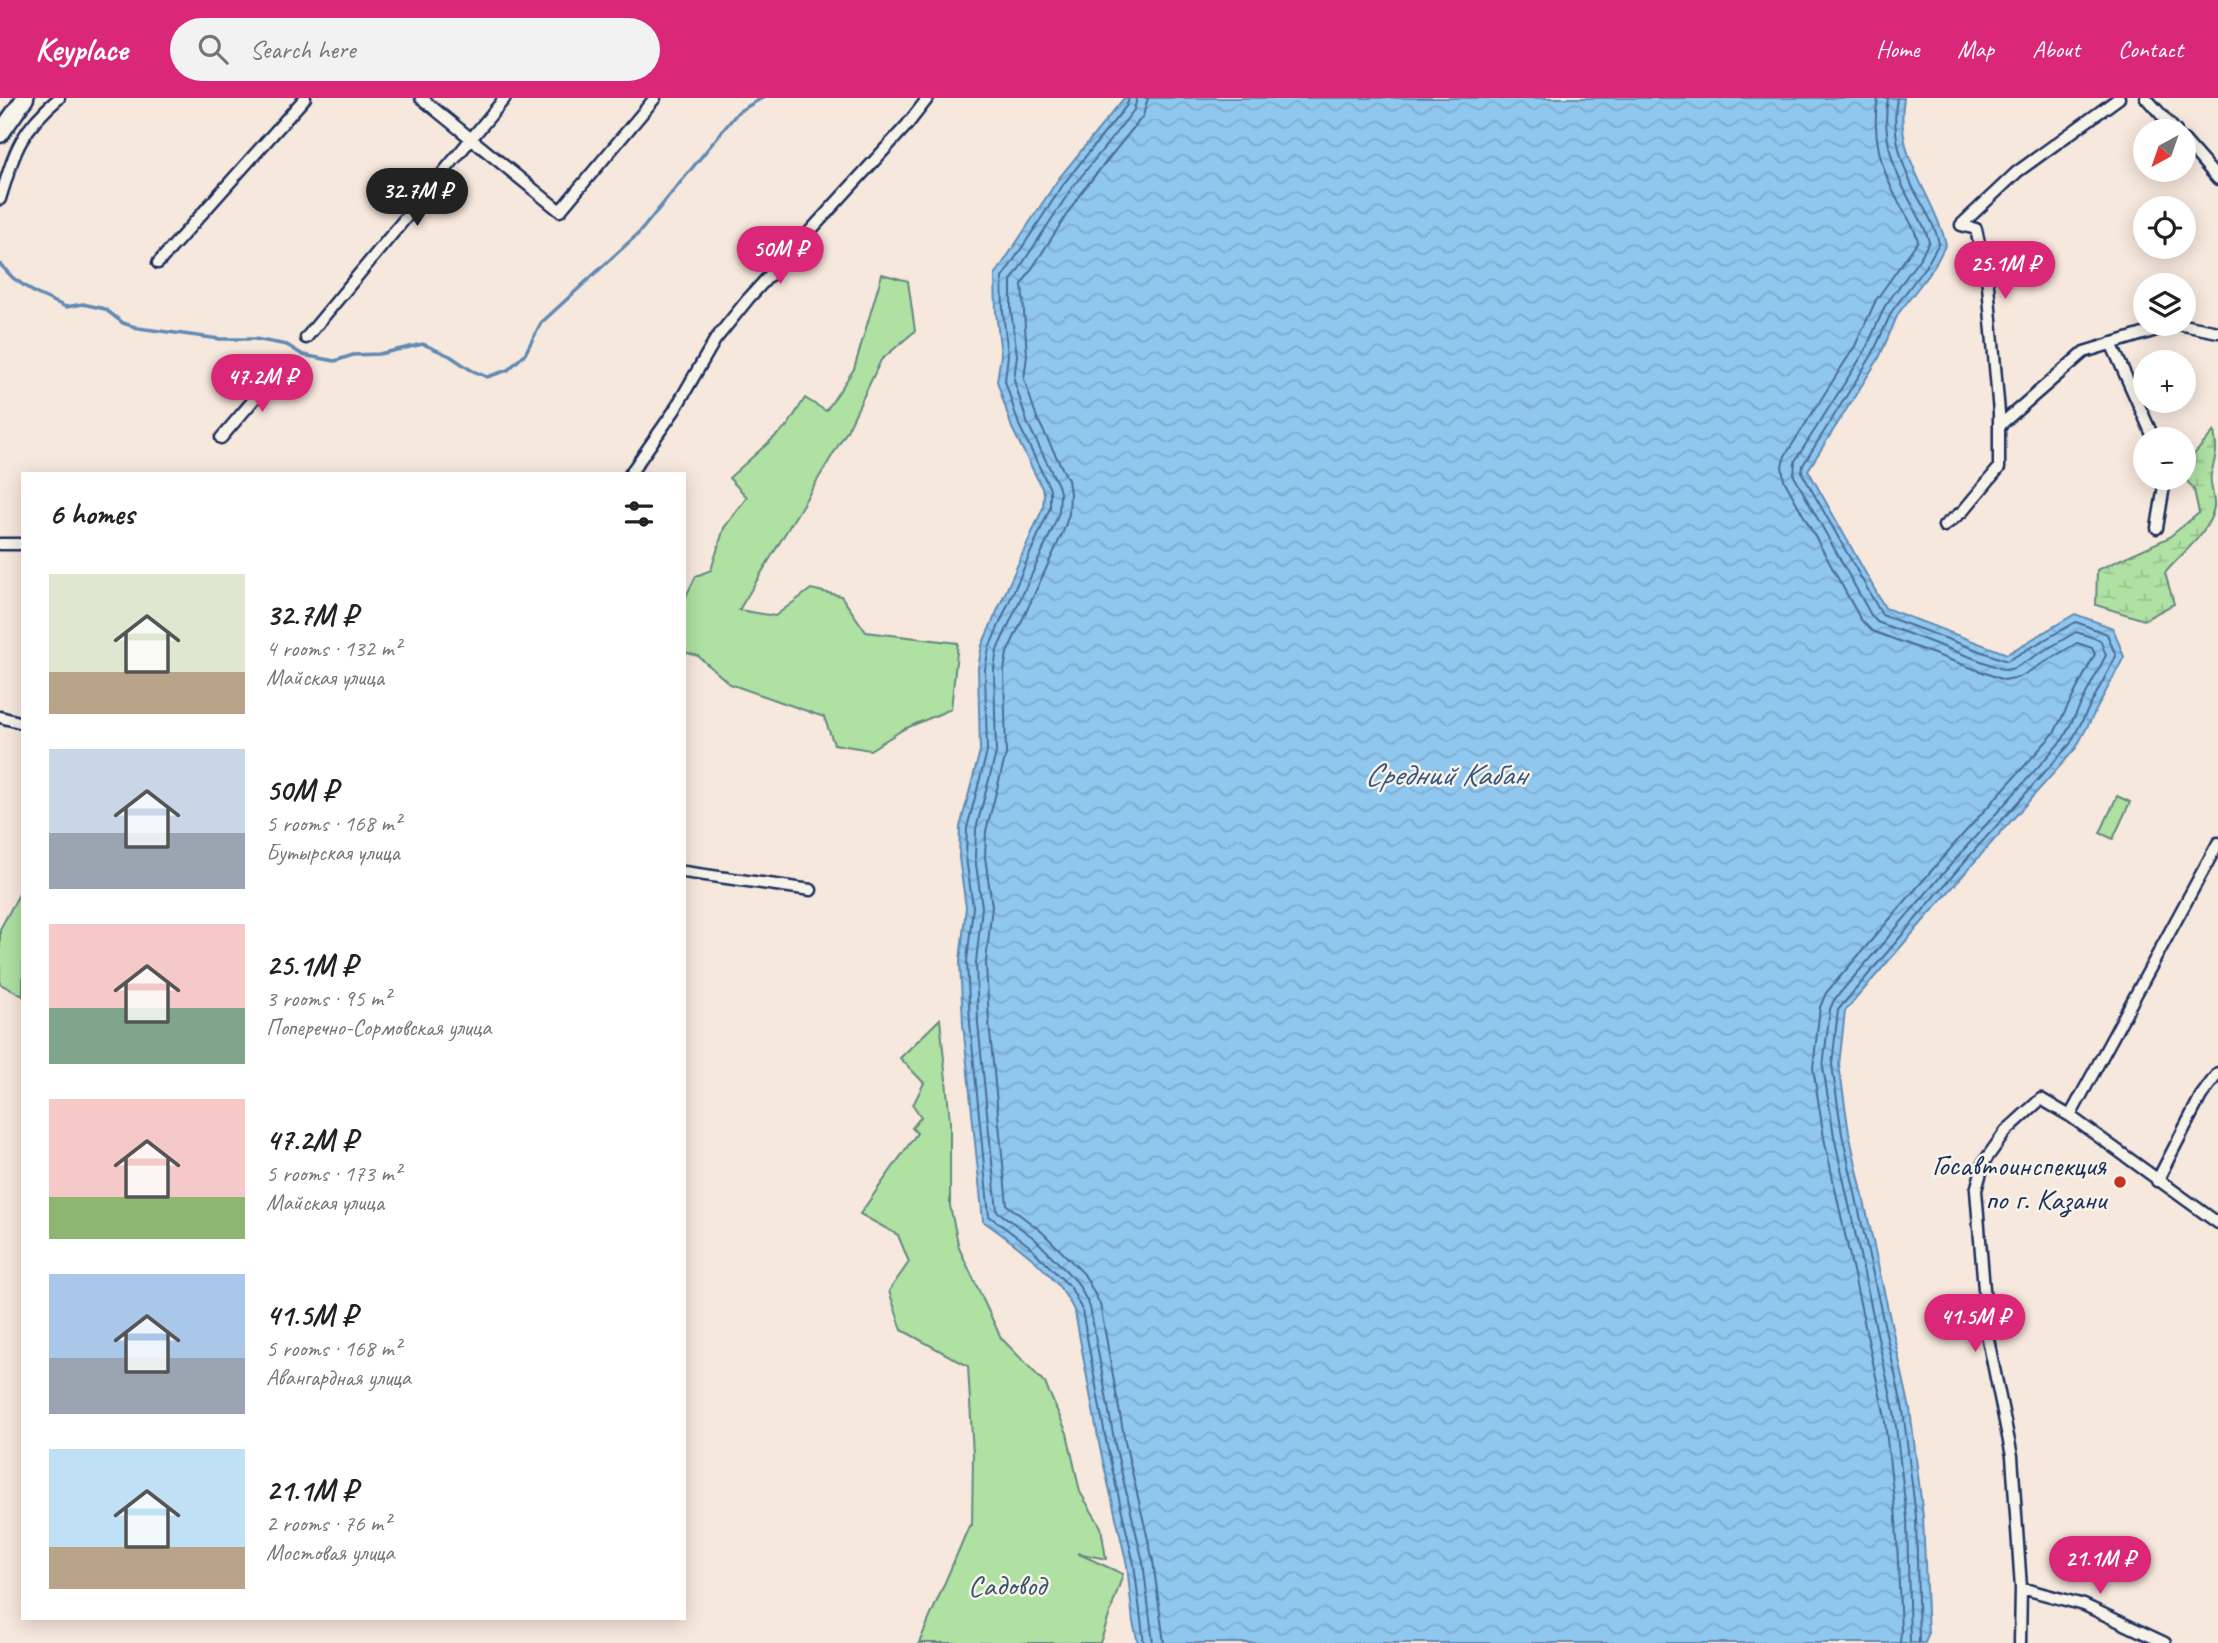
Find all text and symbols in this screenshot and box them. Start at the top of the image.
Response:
search box [170,18,660,81]
text: Keyplace [35,28,128,70]
icon: search [194,30,232,68]
text: Search here [250,33,356,66]
text: Home [1876,34,1919,64]
text: Map [1957,34,1994,64]
text: About [2032,34,2080,64]
text: Contact [2118,34,2183,64]
north arrow [2133,119,2196,182]
map controls [2133,119,2196,490]
pin: 32.7M ₽ [352,169,482,228]
text: 32.7M ₽ [382,176,452,205]
button: locate [2133,196,2196,259]
pin: 50M ₽ [731,226,829,286]
text: 50M ₽ [753,234,807,263]
pin: 25.1M ₽ [1940,242,2070,301]
text: 25.1M ₽ [1970,249,2040,278]
button: layers [2133,273,2196,336]
button: + [2133,350,2196,413]
pin: 47.2M ₽ [197,354,327,414]
text: 47.2M ₽ [227,362,297,391]
button: − [2133,427,2196,490]
text: 6 homes [49,495,134,533]
icon: filters [620,495,658,533]
text: 32.7M ₽ [266,596,357,634]
icon: home [105,602,189,686]
text: 4 rooms · 132 m² [266,634,401,663]
text: Майская улица [266,663,384,692]
water label: Средний Кабан [1365,754,1531,795]
text: 50M ₽ [266,771,337,809]
icon: home [105,777,189,861]
text: 5 rooms · 168 m² [266,809,401,838]
text: Бутырская улица [266,838,400,867]
text: 25.1M ₽ [266,946,357,984]
icon: home [105,952,189,1036]
text: 3 rooms · 95 m² [266,984,390,1013]
text: Поперечно-Сормовская улица [266,1013,491,1042]
text: 47.2M ₽ [266,1121,357,1159]
icon: home [105,1127,189,1211]
place label: Госавтоинспекция по г. Казани [1932,1146,2108,1218]
text: 5 rooms · 173 m² [266,1159,401,1188]
marker: Госавтоинспекция по г. Казани [2112,1174,2128,1190]
text: Майская улица [266,1188,384,1217]
pin: 41.5M ₽ [1910,1294,2040,1354]
text: 41.5M ₽ [266,1296,357,1334]
icon: home [105,1302,189,1386]
text: 41.5M ₽ [1940,1302,2010,1331]
text: 5 rooms · 168 m² [266,1334,401,1363]
text: Авангардная улица [266,1363,411,1392]
text: 21.1M ₽ [266,1471,357,1509]
icon: home [105,1477,189,1561]
text: 2 rooms · 76 m² [266,1509,390,1538]
pin: 21.1M ₽ [2035,1536,2165,1596]
text: Мостовая улица [266,1538,394,1567]
text: 21.1M ₽ [2065,1544,2135,1573]
park label: Садовод [968,1566,1049,1604]

